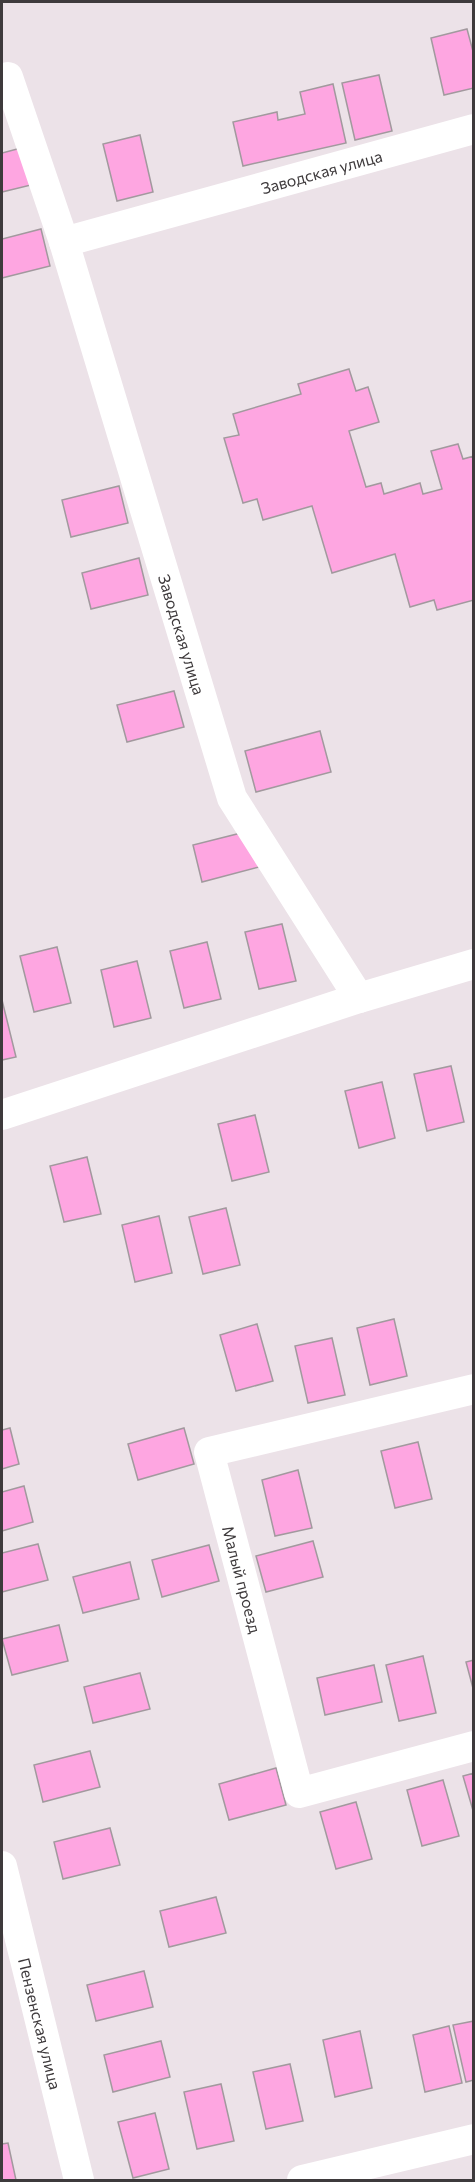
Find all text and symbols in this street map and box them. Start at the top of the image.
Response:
street label: Заводская улица [259,145,384,197]
street label: Заводская улица [155,572,210,697]
street label: Малый проезд [219,1524,266,1636]
street label: Пензенская улица [15,1956,66,2091]

